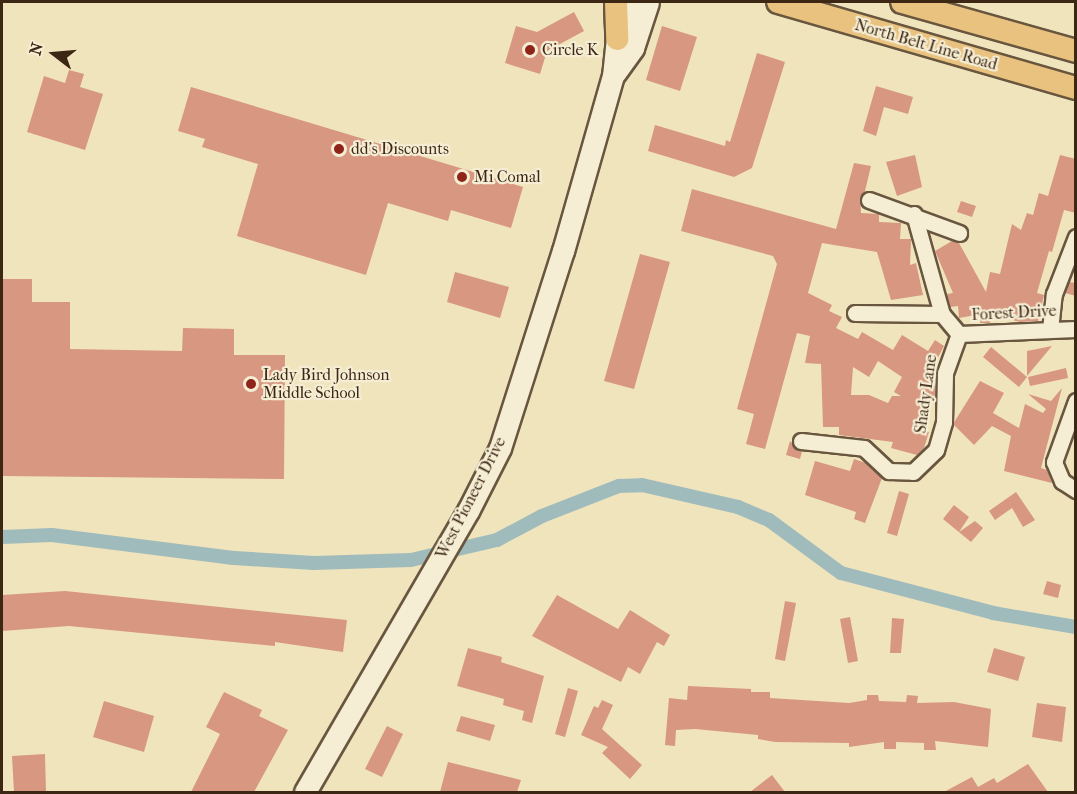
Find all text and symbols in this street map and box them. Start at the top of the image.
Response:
street label: North Belt Line Road [853,15,999,75]
north arrow [24,24,84,84]
text: N [25,40,47,57]
place label: Circle K [542,40,598,60]
marker: Circle K [523,43,537,57]
place label: dd's Discounts [351,139,449,159]
marker: dd's Discounts [332,142,346,156]
place label: Mi Comal [474,167,541,187]
marker: Mi Comal [455,170,469,184]
street label: Forest Drive [971,301,1057,325]
street label: Shady Lane [911,353,941,435]
place label: Lady Bird Johnson Middle School [263,365,390,403]
marker: Lady Bird Johnson Middle School [244,377,258,391]
street label: West Pioneer Drive [432,434,510,562]

